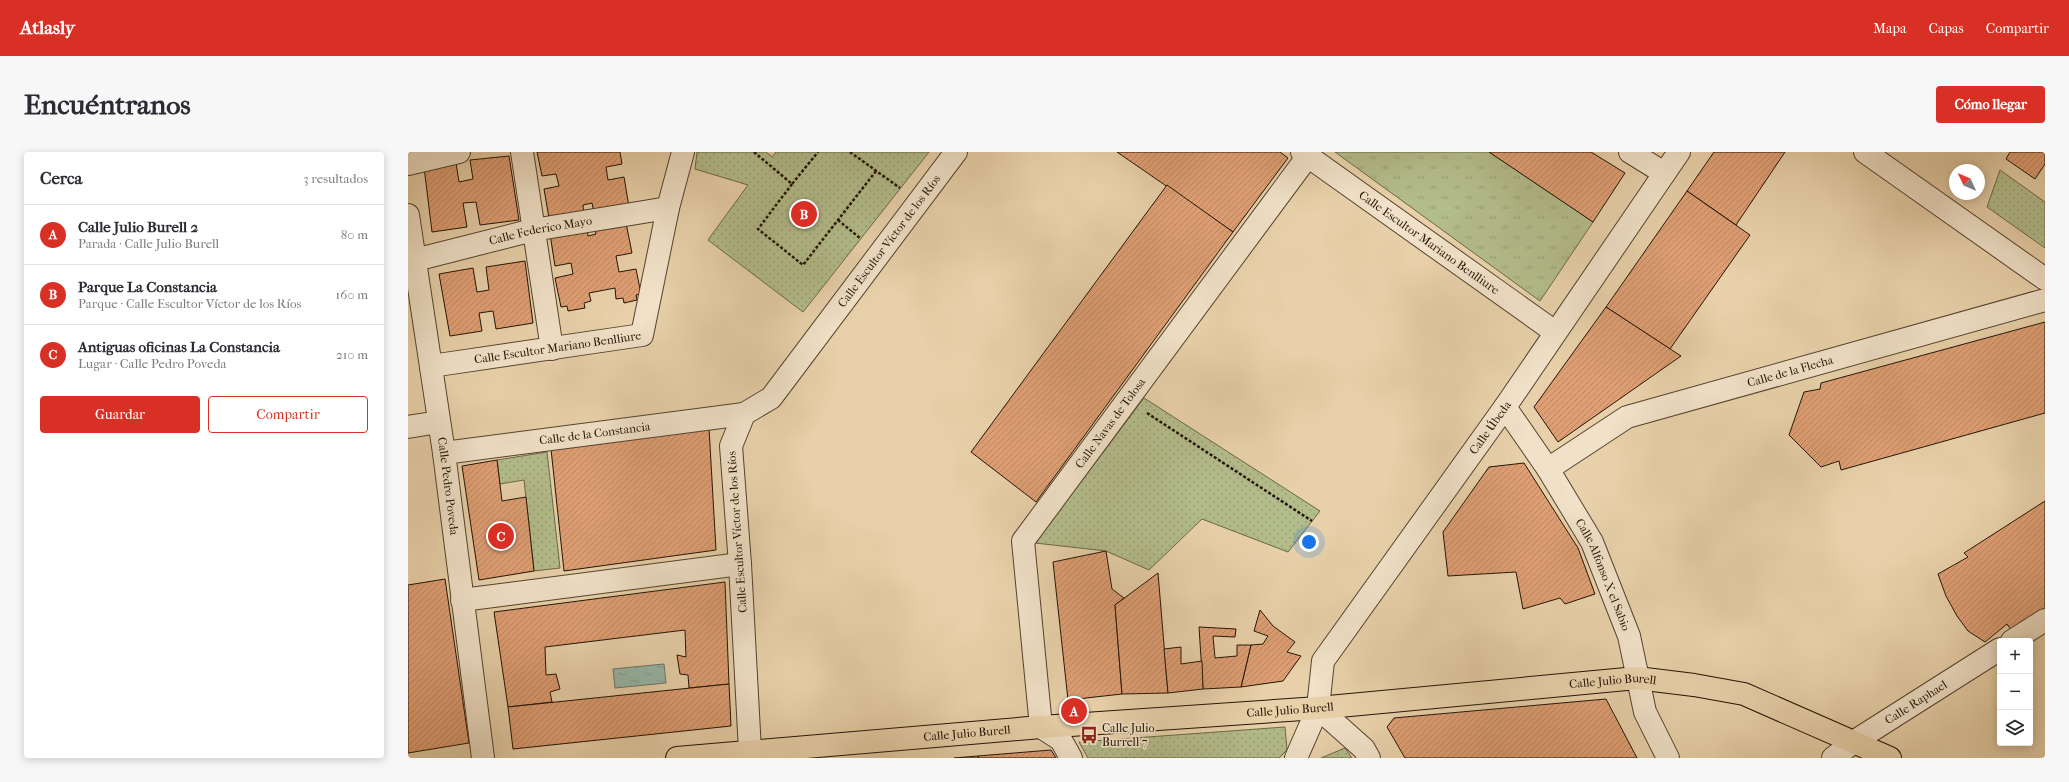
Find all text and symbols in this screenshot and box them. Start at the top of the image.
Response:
text: Atlasly [20,17,75,39]
text: Mapa [1873,20,1907,37]
text: Capas [1929,20,1964,37]
text: Compartir [1986,20,2049,37]
button: Cómo llegar [1936,86,2045,123]
text: Encuéntranos [24,88,191,121]
north arrow [1949,164,1985,200]
text: Cerca [40,168,82,188]
text: 3 resultados [303,171,368,186]
street label: Calle Escultor Víctor de los Ríos [835,171,944,310]
street label: Calle Escultor Mariano Benlliure [1356,188,1502,297]
pin: B [791,199,817,229]
street label: Calle Federico Mayo [488,214,593,248]
text: Calle Julio Burell 2 [78,218,198,236]
text: A [49,227,57,242]
text: 80 m [341,227,368,242]
text: Parada · Calle Julio Burell [78,236,219,251]
text: Parque La Constancia [78,278,217,296]
text: B [49,287,57,302]
text: 160 m [336,287,368,302]
text: Parque · Calle Escultor Víctor de los Ríos [78,296,301,311]
street label: Calle Escultor Mariano Benlliure [473,328,642,367]
text: Antiguas oficinas La Constancia [78,338,280,356]
text: C [49,347,57,362]
text: 210 m [336,347,368,362]
street label: Calle de la Flecha [1746,353,1835,390]
text: Lugar · Calle Pedro Poveda [78,356,227,371]
street label: Calle Navas de Tolosa [1072,375,1149,471]
button: Guardar [40,396,200,433]
button: Compartir [208,396,368,433]
street label: Calle Úbeda [1466,398,1514,457]
street label: Calle de la Constancia [538,419,652,448]
street label: Calle Pedro Poveda [435,436,461,536]
street label: Calle Escultor Víctor de los Ríos [724,450,750,613]
street label: Calle Alfonso X el Sabio [1572,516,1633,633]
pin: C [488,521,514,551]
your location [1299,532,1319,552]
map controls [1997,638,2033,746]
button: + [1997,638,2033,674]
street label: Calle Julio Burell [1569,671,1658,691]
button: − [1997,674,2033,710]
street label: Calle Raphael [1882,677,1950,727]
pin: A [1061,696,1087,726]
street label: Calle Julio Burell [1246,699,1335,720]
button: layers [1997,710,2033,746]
place label: Calle Julio Burrell 7 [1102,721,1155,749]
street label: Calle Julio Burell [923,723,1012,744]
bus stop icon: Calle Julio Burrell 7 [1079,725,1099,745]

